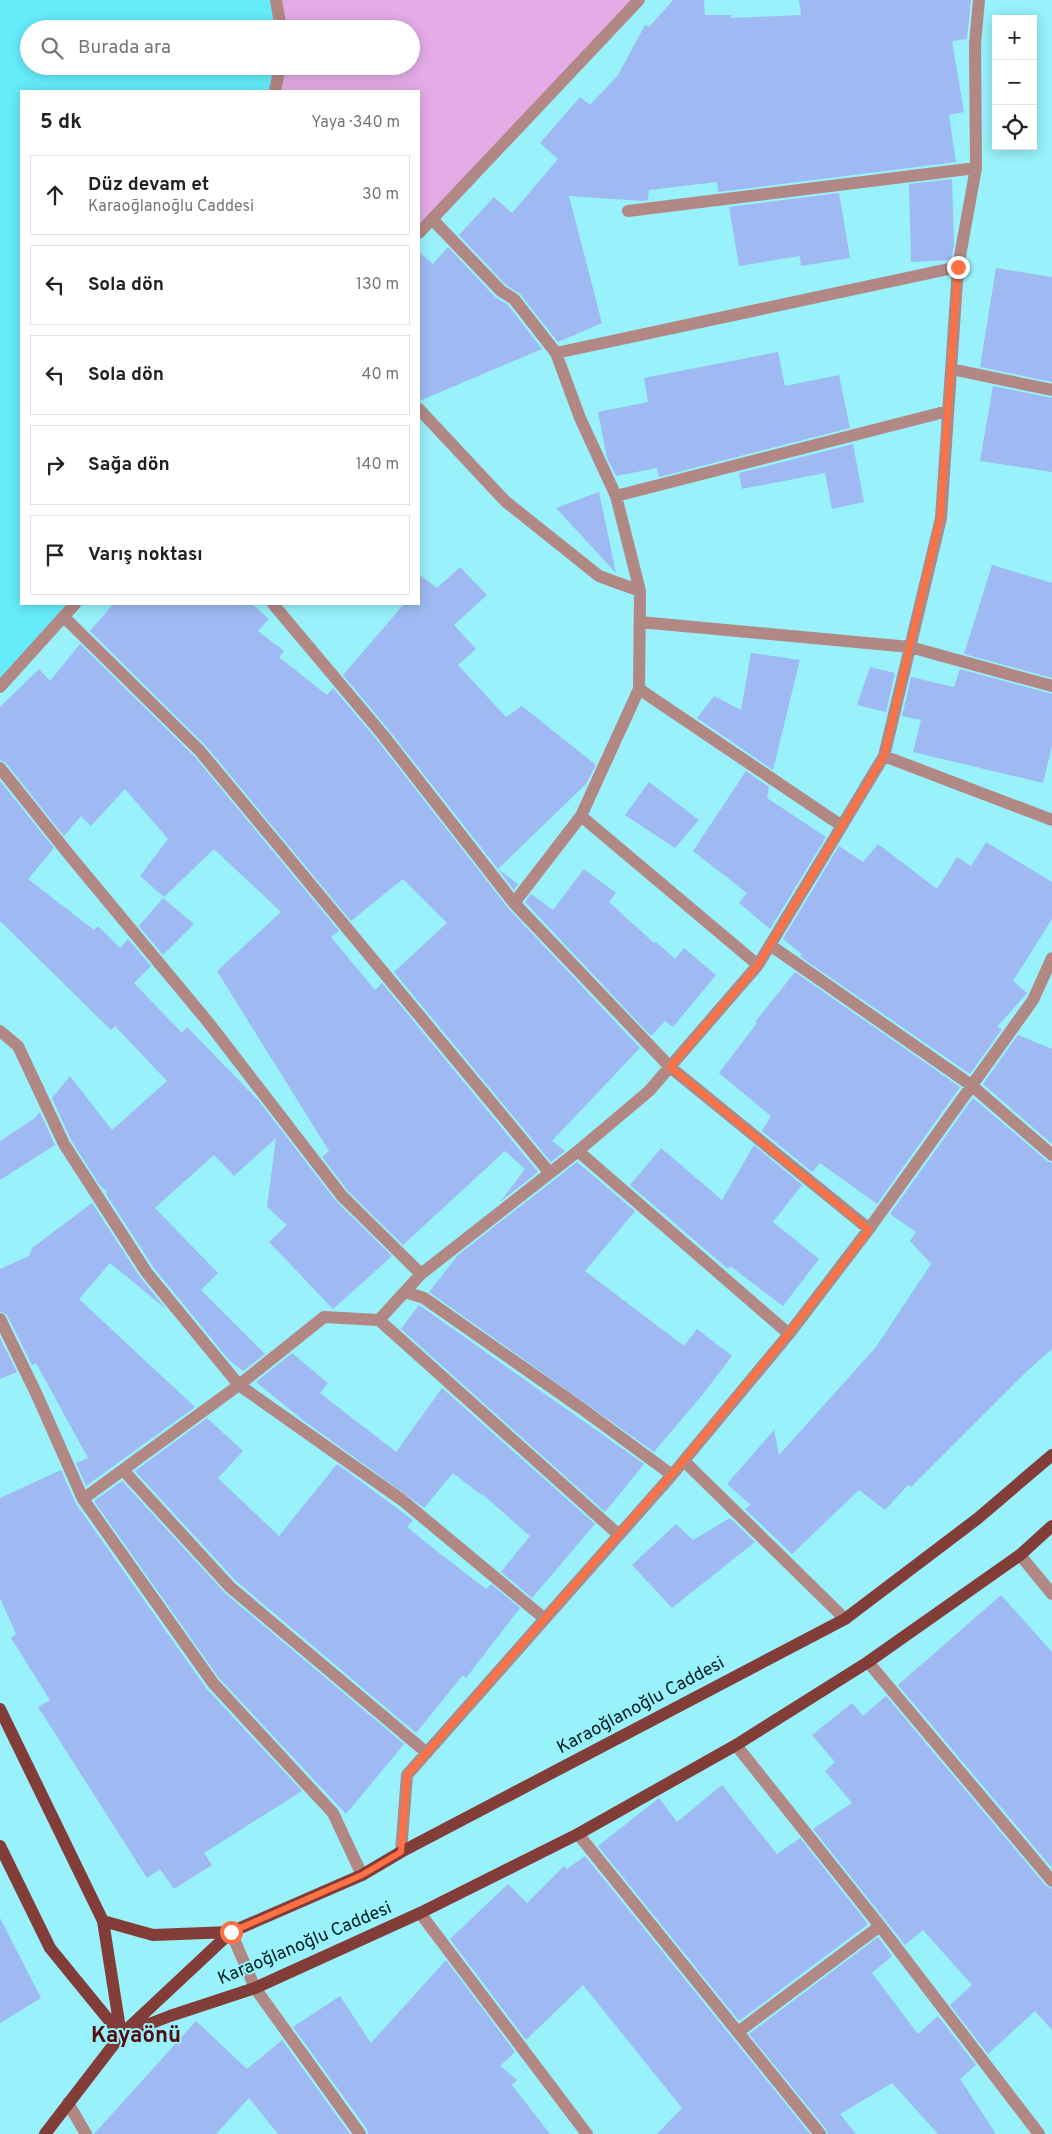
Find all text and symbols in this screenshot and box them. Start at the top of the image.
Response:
map controls [992,15,1037,150]
button: + [992,15,1037,60]
search box [20,20,420,75]
icon: search [38,34,66,62]
text: Burada ara [78,36,171,60]
button: − [992,60,1037,105]
button: locate [992,105,1037,150]
text: 5 dk [40,109,82,136]
text: Yaya · 340 m [311,113,400,133]
text: Düz devam et [88,173,209,197]
icon: ahead [41,181,69,209]
text: 30 m [362,185,399,205]
text: Karaoğlanoğlu Caddesi [88,197,254,217]
route end [947,256,970,279]
icon: left [41,271,69,299]
text: Sola dön [88,273,164,297]
text: 130 m [356,275,399,295]
icon: left [41,361,69,389]
text: Sola dön [88,363,164,387]
text: 40 m [361,365,399,385]
icon: right [41,451,69,479]
text: Sağa dön [88,453,170,477]
text: 140 m [356,455,399,475]
icon: arrive [41,541,69,569]
text: Varış noktası [88,543,203,567]
street label: Karaoğlanoğlu Caddesi [553,1652,729,1760]
street label: Karaoğlanoğlu Caddesi [215,1897,395,1991]
route start [220,1921,243,1944]
district label: Kayaönü [91,2023,181,2050]

